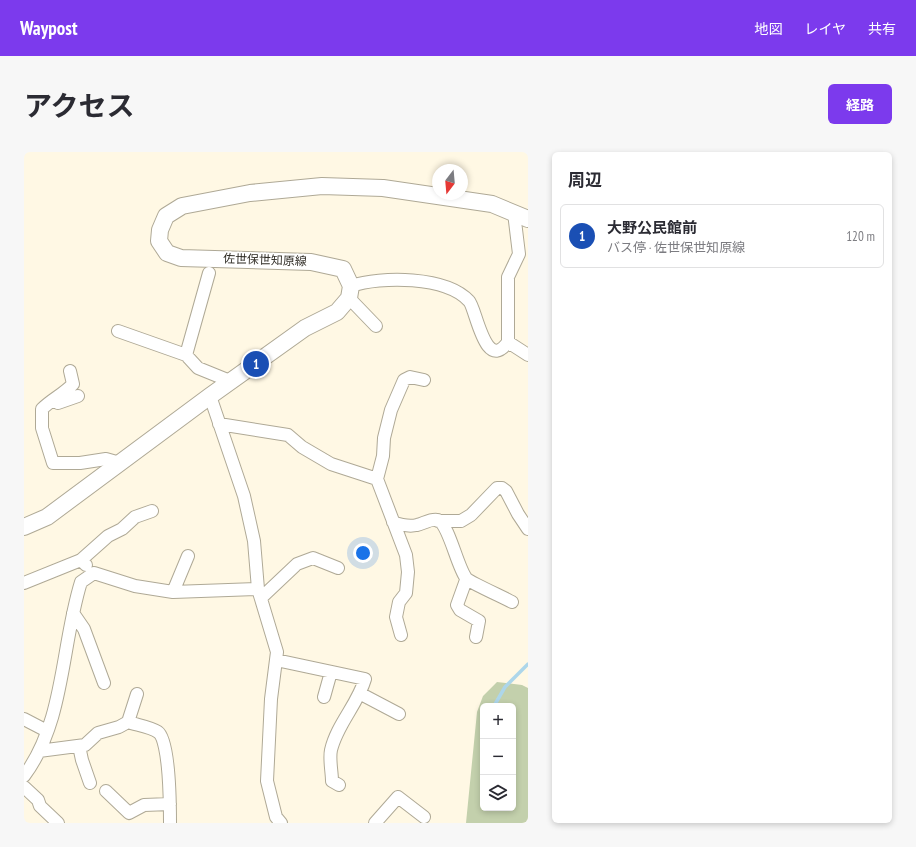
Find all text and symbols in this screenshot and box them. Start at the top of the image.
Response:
text: Waypost [20,16,77,40]
text: 地図 [754,20,782,38]
text: レイヤ [804,20,846,38]
text: 共有 [868,20,896,38]
button: 経路 [828,84,892,124]
text: アクセス [24,87,135,124]
north arrow [432,164,468,200]
text: 周辺 [568,169,602,191]
text: 大野公民館前 [607,218,697,237]
text: 1 [579,228,585,245]
text: 120 m [846,228,875,245]
text: バス停 · 佐世保世知原線 [607,239,745,256]
street label: 佐世保世知原線 [223,251,307,268]
pin: 1 [243,349,269,379]
your location [353,543,373,563]
map controls [480,703,516,811]
button: + [480,703,516,739]
button: − [480,739,516,775]
button: layers [480,775,516,811]

